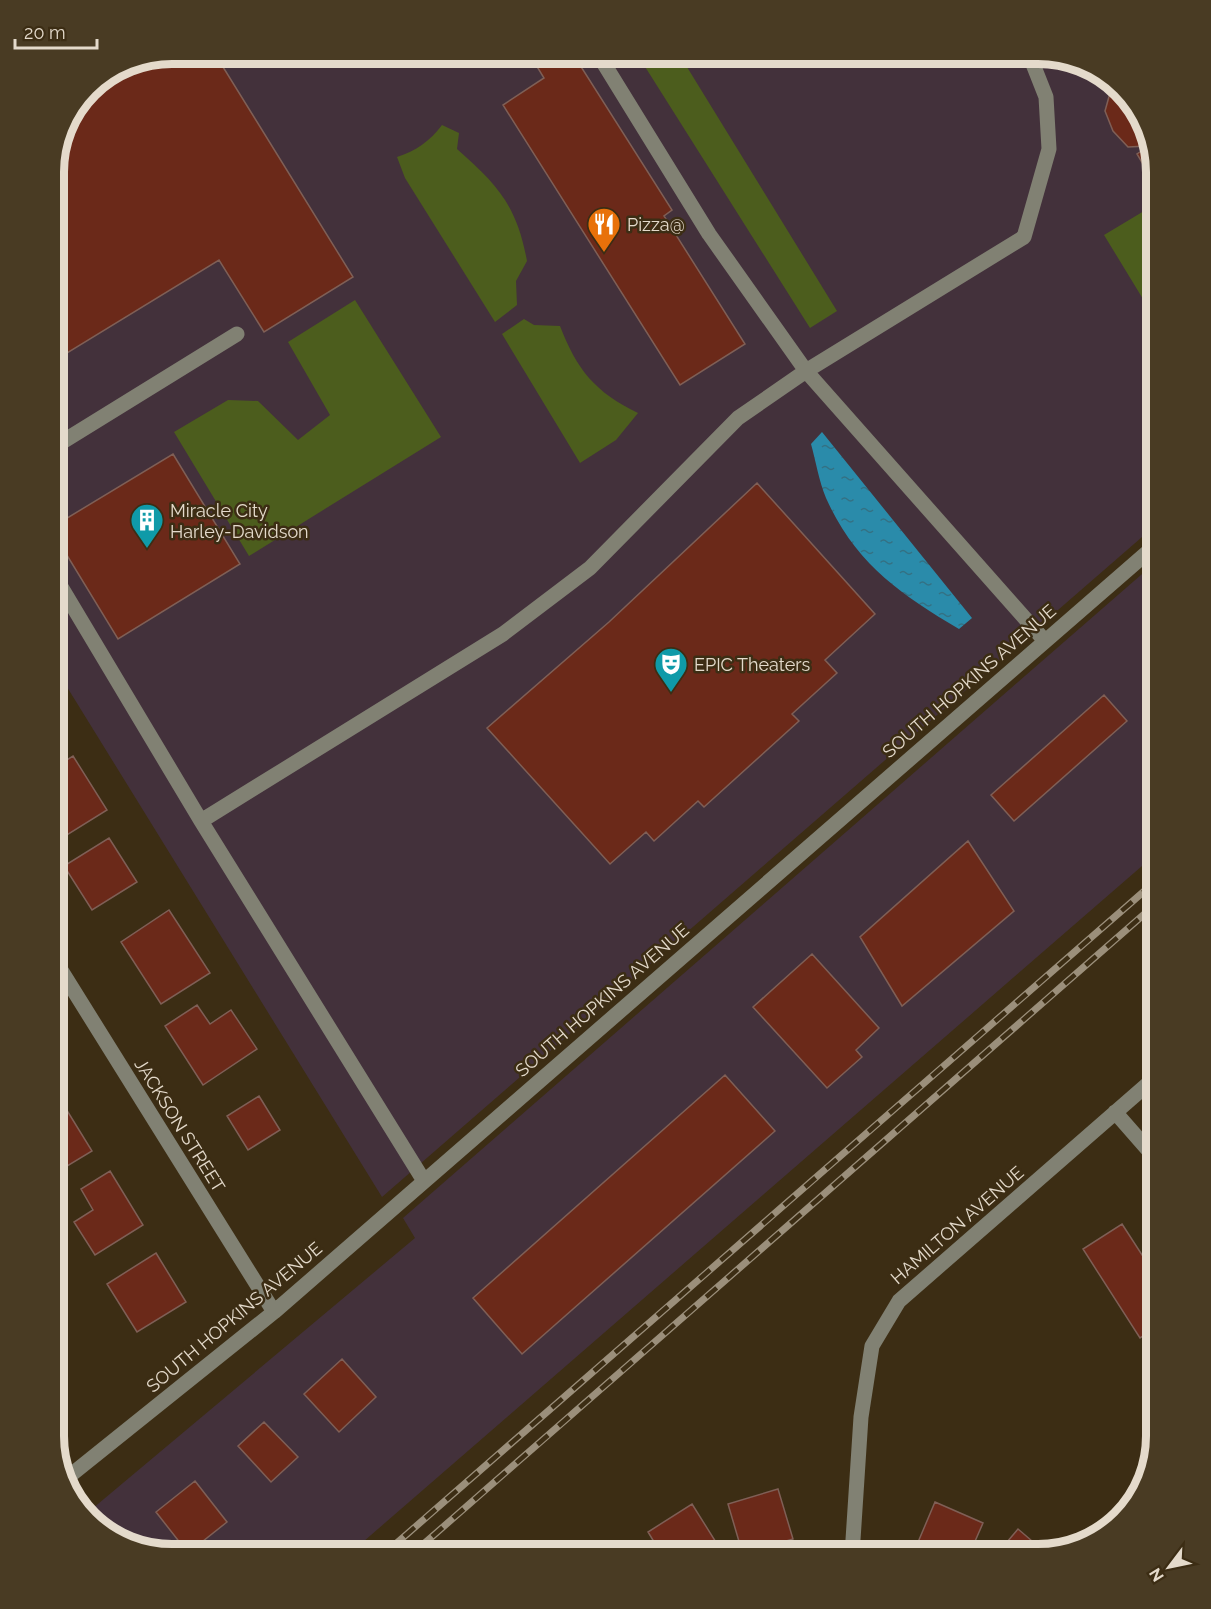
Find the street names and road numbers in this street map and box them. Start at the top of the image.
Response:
street label: SOUTH HOPKINS AVENUE [878,600,1060,762]
street label: SOUTH HOPKINS AVENUE [511,919,693,1081]
street label: JACKSON STREET [130,1054,230,1196]
street label: HAMILTON AVENUE [886,1162,1028,1288]
street label: SOUTH HOPKINS AVENUE [142,1237,326,1397]

